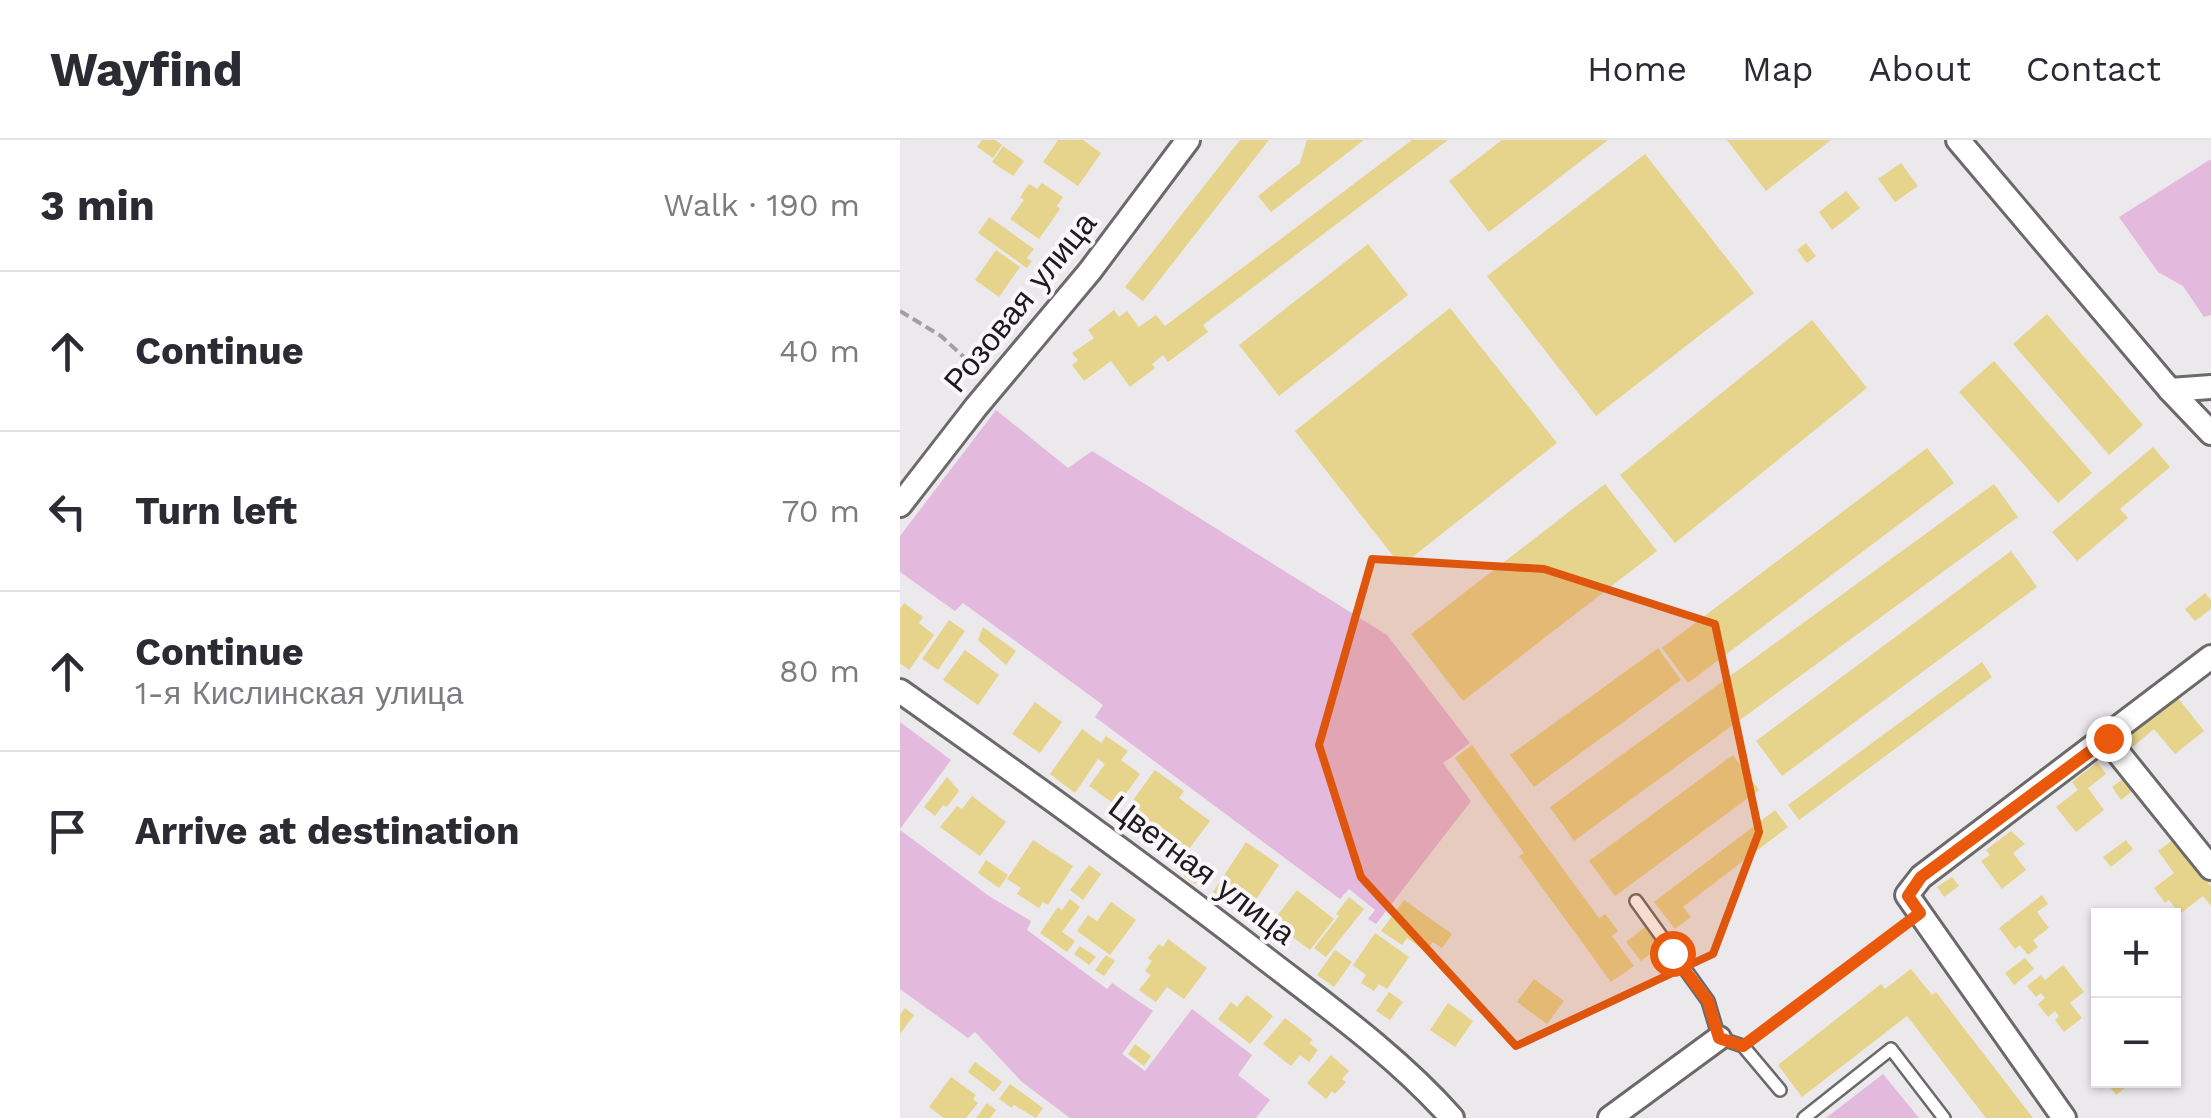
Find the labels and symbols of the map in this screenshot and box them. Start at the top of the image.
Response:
street label: Розовая улица [936,204,1104,399]
route end [2086,716,2132,762]
street label: Цветная улица [1101,788,1303,953]
route start [1650,931,1696,977]

